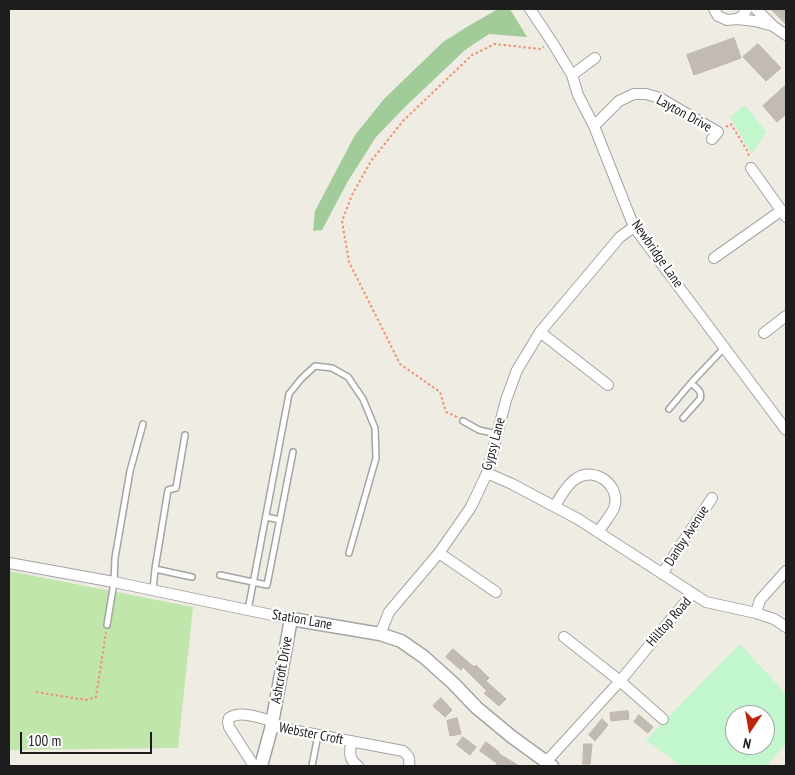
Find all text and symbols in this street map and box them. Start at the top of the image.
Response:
street label: Layton Drive [653,92,715,136]
street label: Newbridge Lane [628,217,686,291]
street label: Gypsy Lane [479,416,509,472]
street label: Danby Avenue [661,503,713,569]
street label: Hilltop Road [643,594,695,650]
street label: Station Lane [271,606,333,634]
street label: Ashcroft Drive [268,635,296,705]
north arrow [725,705,775,755]
street label: Webster Croft [277,720,345,748]
scale bar [22,722,155,754]
text: 100 m [28,731,61,750]
text: N [742,734,753,753]

